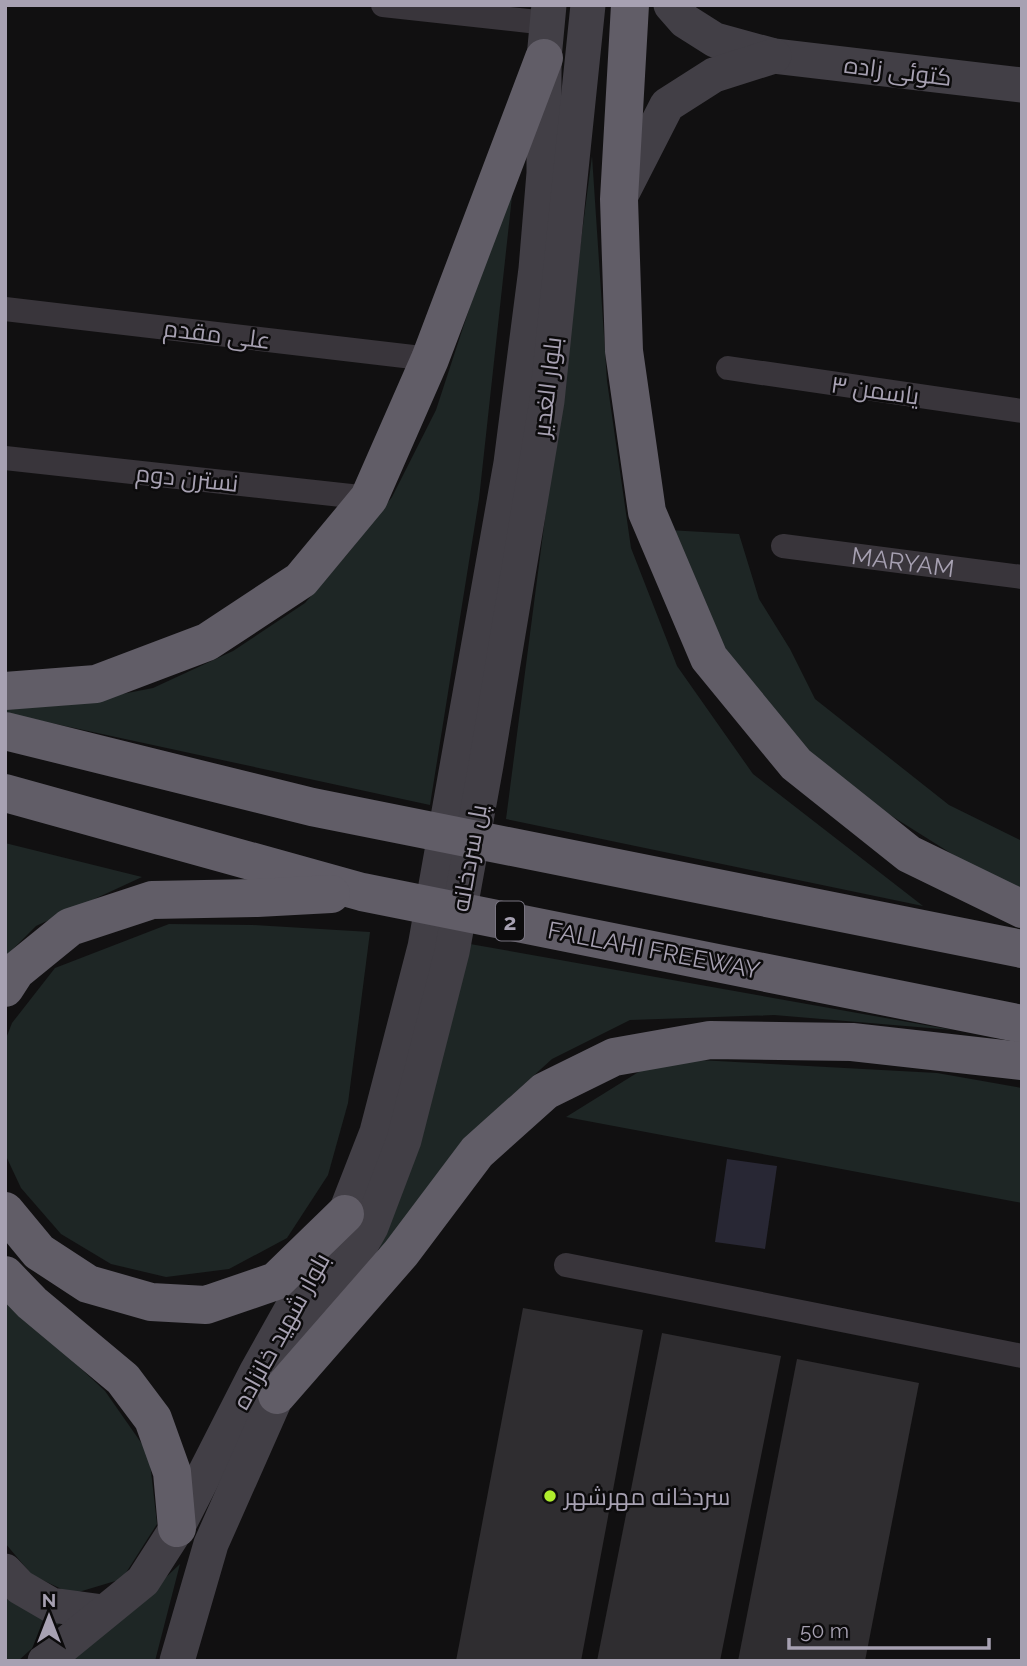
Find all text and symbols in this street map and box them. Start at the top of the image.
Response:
street label: کتوئی زاده [843,50,953,92]
street label: علی مقدم [162,313,272,357]
street label: بلوار الغدیر [526,335,568,441]
street label: یاسمن ۳ [829,369,922,411]
street label: نسترن دوم [134,458,240,500]
street label: MARYAM [850,541,956,583]
street label: پل سردخانه [445,802,495,914]
road number: 2 [496,902,524,940]
street label: FALLAHI FREEWAY [545,915,763,985]
street label: بلوار شهید خانزاده [226,1248,336,1414]
place label: سردخانه مهرشهر [562,1482,730,1511]
marker: سردخانه مهرشهر [542,1488,558,1504]
north arrow [14,1582,84,1652]
text: N [42,1589,56,1611]
scale bar [789,1606,988,1650]
text: 50 m [800,1618,849,1643]

